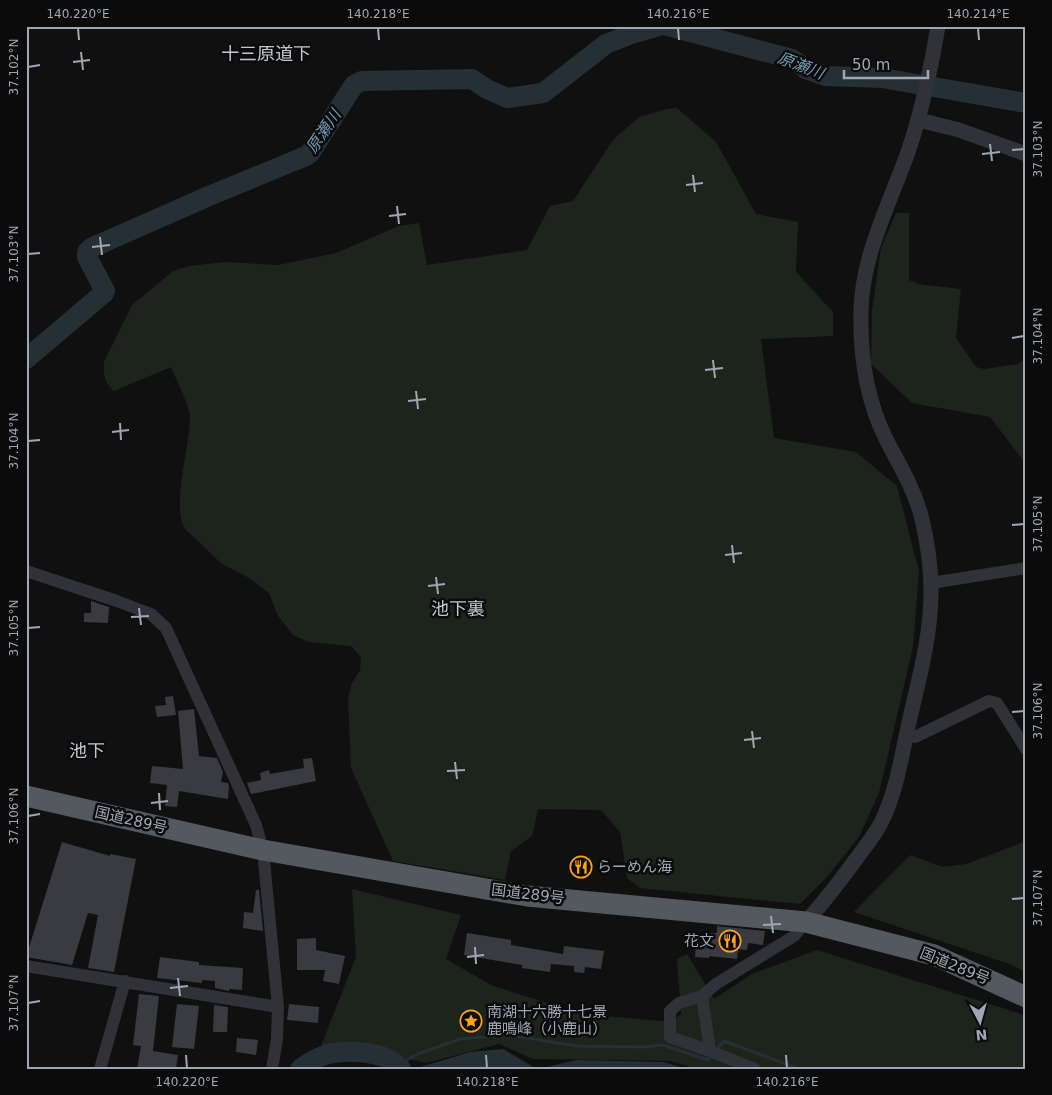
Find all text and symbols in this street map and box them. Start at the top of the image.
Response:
text: 140.220°E [46,7,110,21]
text: 140.218°E [346,7,410,21]
text: 140.216°E [646,7,710,21]
text: 140.214°E [946,7,1010,21]
text: 37.102°N [7,39,21,95]
district label: 十三原道下 [221,43,311,64]
water label: 原瀬川 [775,48,828,84]
scale bar [844,48,928,80]
text: 50 m [852,56,890,74]
water label: 原瀬川 [302,104,346,156]
text: 37.103°N [1031,121,1045,177]
text: 37.103°N [7,226,21,282]
text: 37.104°N [1031,308,1045,364]
text: 37.104°N [7,413,21,469]
text: 37.105°N [1031,496,1045,552]
district label: 池下裏 [431,598,485,619]
text: 37.105°N [7,600,21,656]
text: 37.106°N [1031,683,1045,739]
district label: 池下 [69,740,105,761]
text: 37.106°N [7,788,21,844]
street label: 国道289号 [93,803,169,837]
restaurant icon: らーめん海 [569,855,593,879]
place label: らーめん海 [597,858,672,876]
text: 37.107°N [1031,870,1045,926]
street label: 国道289号 [490,881,566,907]
restaurant icon: 花文 [718,929,742,953]
place label: 花文 [684,932,714,950]
street label: 国道289号 [917,944,993,988]
text: 37.107°N [7,975,21,1031]
north arrow [954,998,1004,1048]
place label: 南湖十六勝十七景 鹿鳴峰（小鹿山） [487,1003,607,1038]
place icon: 南湖十六勝十七景 鹿鳴峰（小鹿山） [459,1009,483,1033]
text: N [975,1026,988,1043]
text: 140.220°E [155,1075,219,1089]
text: 140.218°E [455,1075,519,1089]
text: 140.216°E [755,1075,819,1089]

